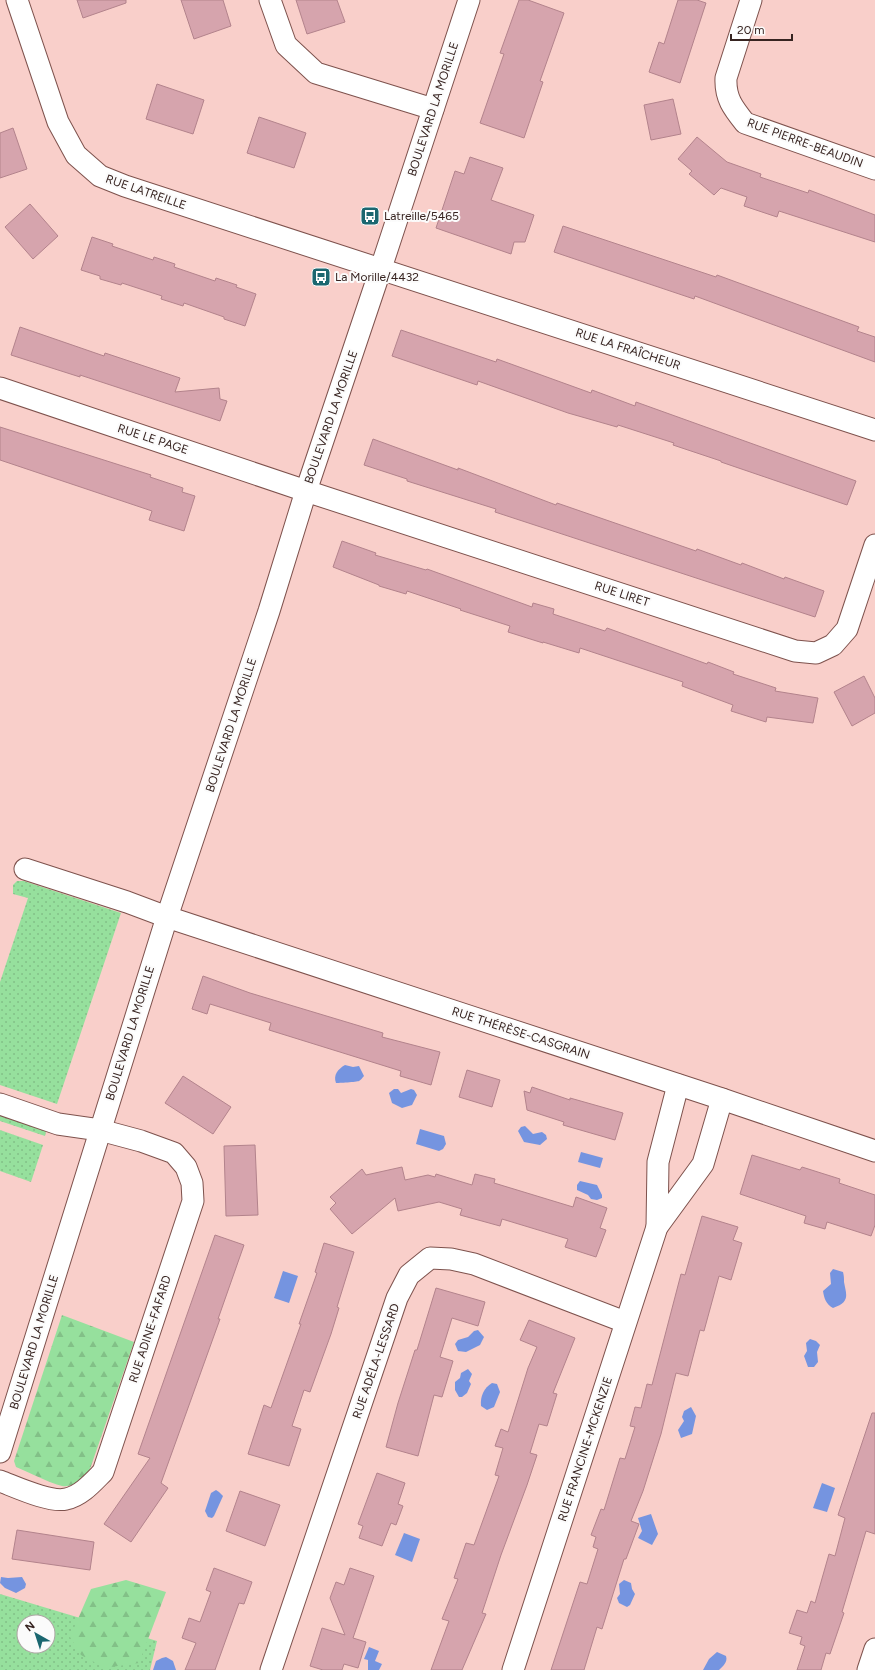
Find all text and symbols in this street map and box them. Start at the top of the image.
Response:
scale bar [731,16,792,42]
text: 20 m [737,23,765,37]
street label: BOULEVARD LA MORILLE [405,40,461,178]
street label: RUE PIERRE-BEAUDIN [745,116,865,170]
street label: RUE LATREILLE [104,172,188,212]
bus stop icon: Latreille/5465 [359,205,381,227]
place label: Latreille/5465 [384,209,459,223]
bus stop icon: La Morille/4432 [310,266,332,288]
place label: La Morille/4432 [335,270,419,284]
street label: RUE LA FRAÎCHEUR [574,325,682,373]
street label: BOULEVARD LA MORILLE [302,348,360,486]
street label: RUE LE PAGE [116,421,190,457]
street label: RUE LIRET [593,579,652,610]
street label: BOULEVARD LA MORILLE [203,656,259,794]
street label: BOULEVARD LA MORILLE [103,964,157,1102]
street label: RUE THÉRÈSE-CASGRAIN [450,1004,592,1062]
street label: BOULEVARD LA MORILLE [7,1273,61,1411]
street label: RUE ADINE-FAFARD [126,1274,174,1384]
street label: RUE ADÉLA-LESSARD [350,1302,402,1420]
street label: RUE FRANCINE-MCKENZIE [555,1375,615,1523]
north arrow [16,1614,56,1654]
text: N [23,1619,37,1634]

